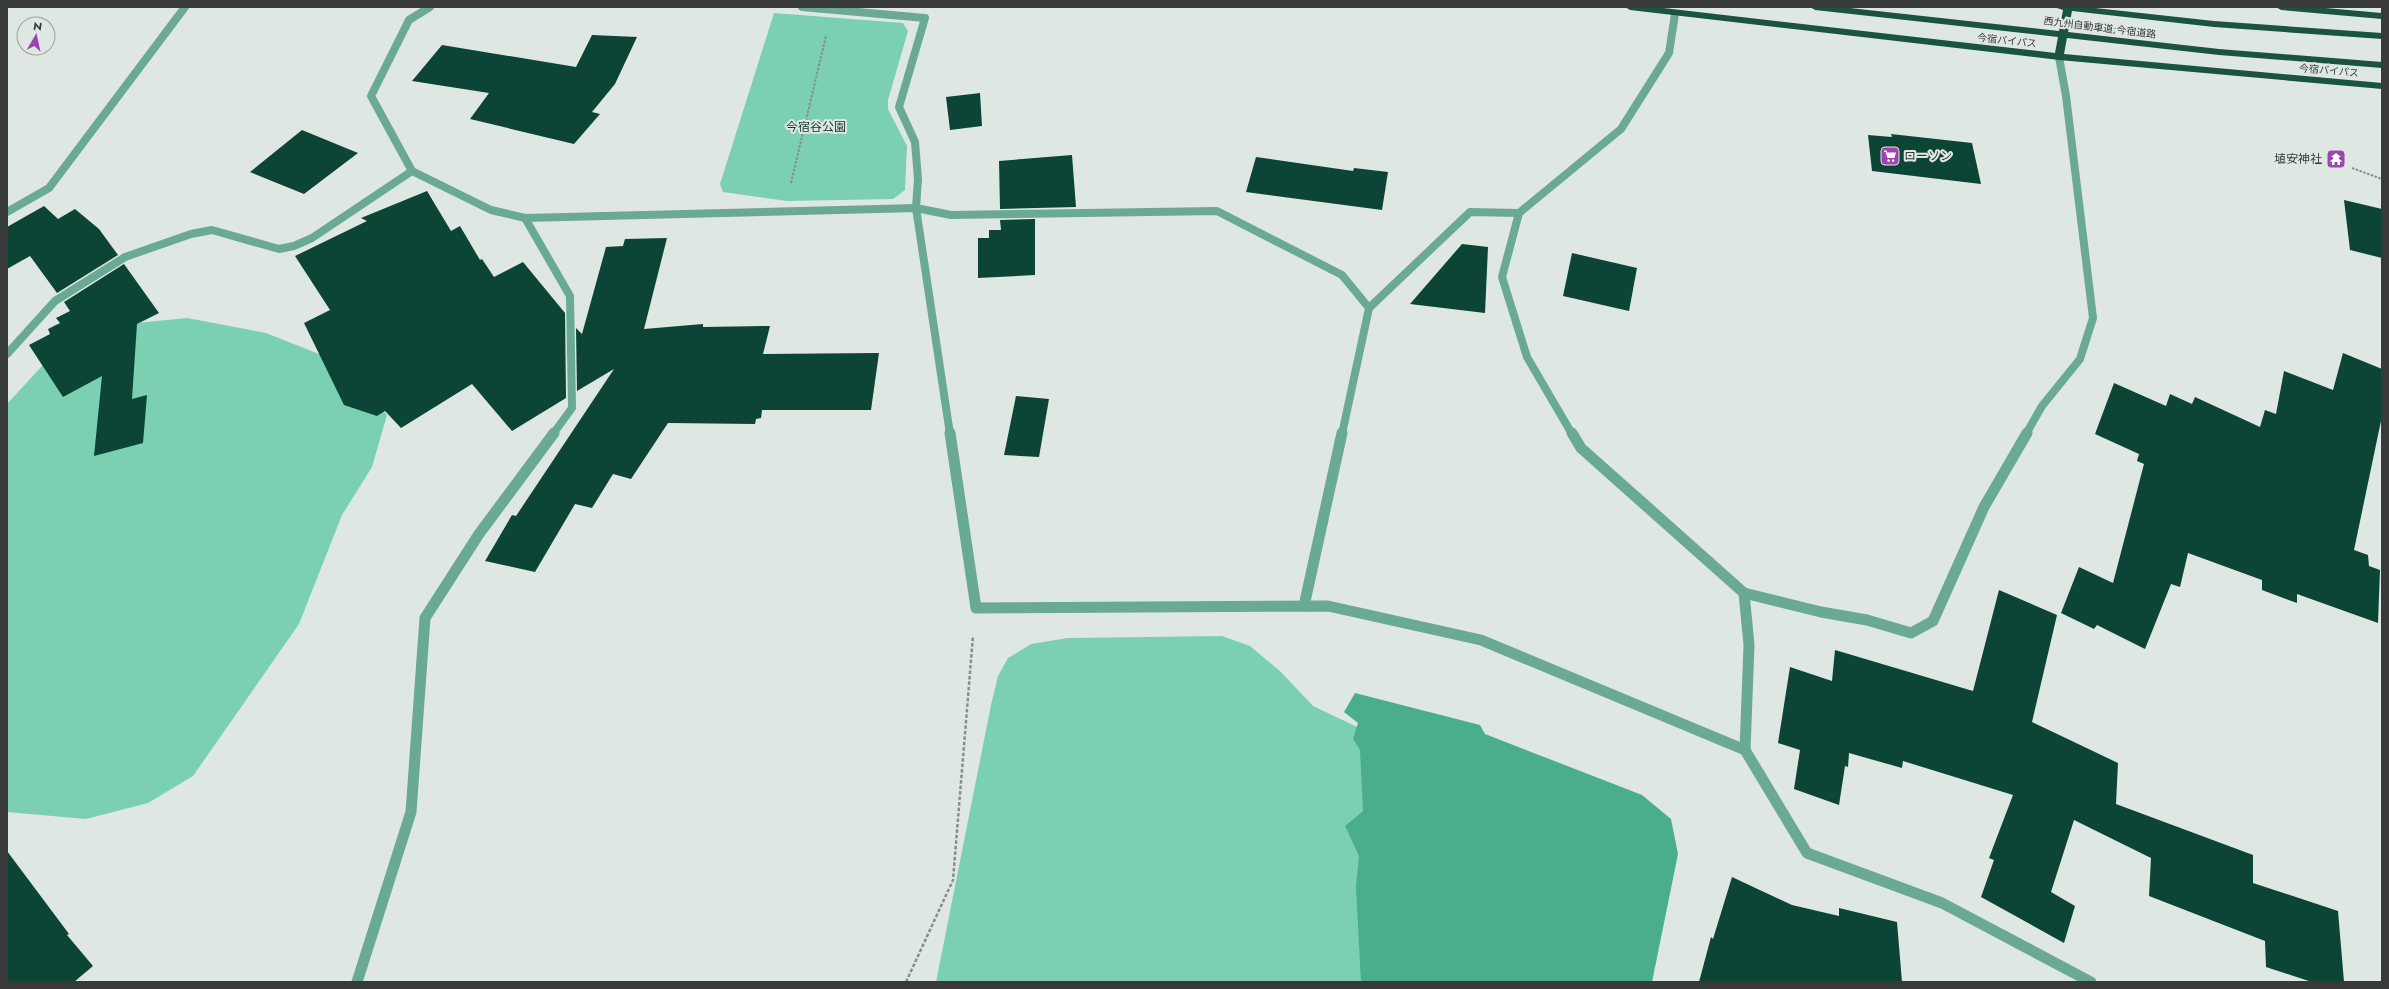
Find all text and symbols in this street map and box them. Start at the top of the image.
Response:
street label: 西九州自動車道;今宿道路 [2043,13,2157,42]
north arrow [16,16,56,56]
text: N [32,18,43,35]
street label: 今宿バイパス [1976,30,2037,51]
street label: 今宿バイパス [2299,60,2359,81]
park label: 今宿谷公園 [786,118,846,136]
supermarket icon: ローソン [1879,145,1901,167]
place label: ローソン [1904,147,1952,165]
temple icon: 埴安神社 [2325,148,2347,170]
place label: 埴安神社 [2274,150,2322,168]

